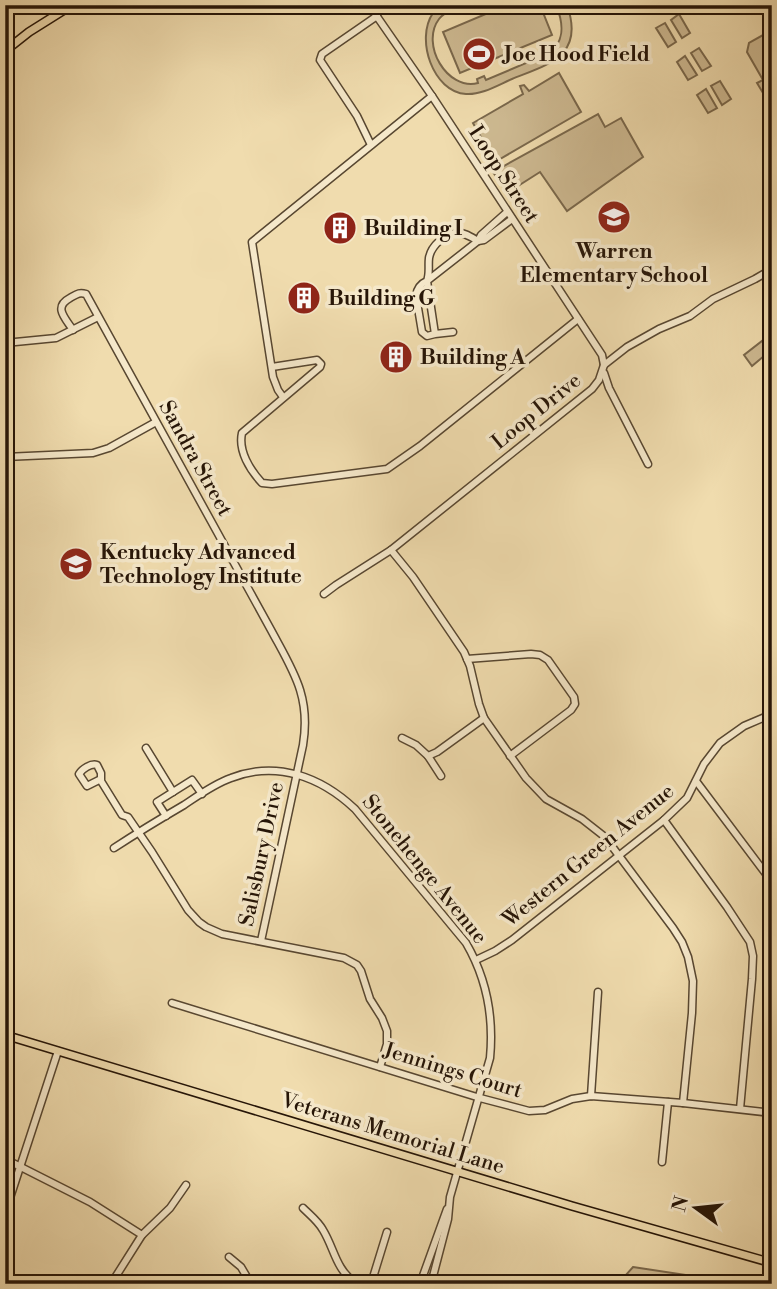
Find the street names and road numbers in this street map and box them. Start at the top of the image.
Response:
street label: Loop Street [462,121,545,229]
street label: Loop Drive [487,368,587,456]
street label: Sandra Street [153,396,238,521]
street label: Western Green Avenue [497,779,680,934]
street label: Salisbury Drive [234,780,290,929]
street label: Stonehenge Avenue [356,790,492,950]
street label: Jennings Court [379,1037,526,1105]
street label: Veterans Memorial Lane [277,1087,507,1180]

